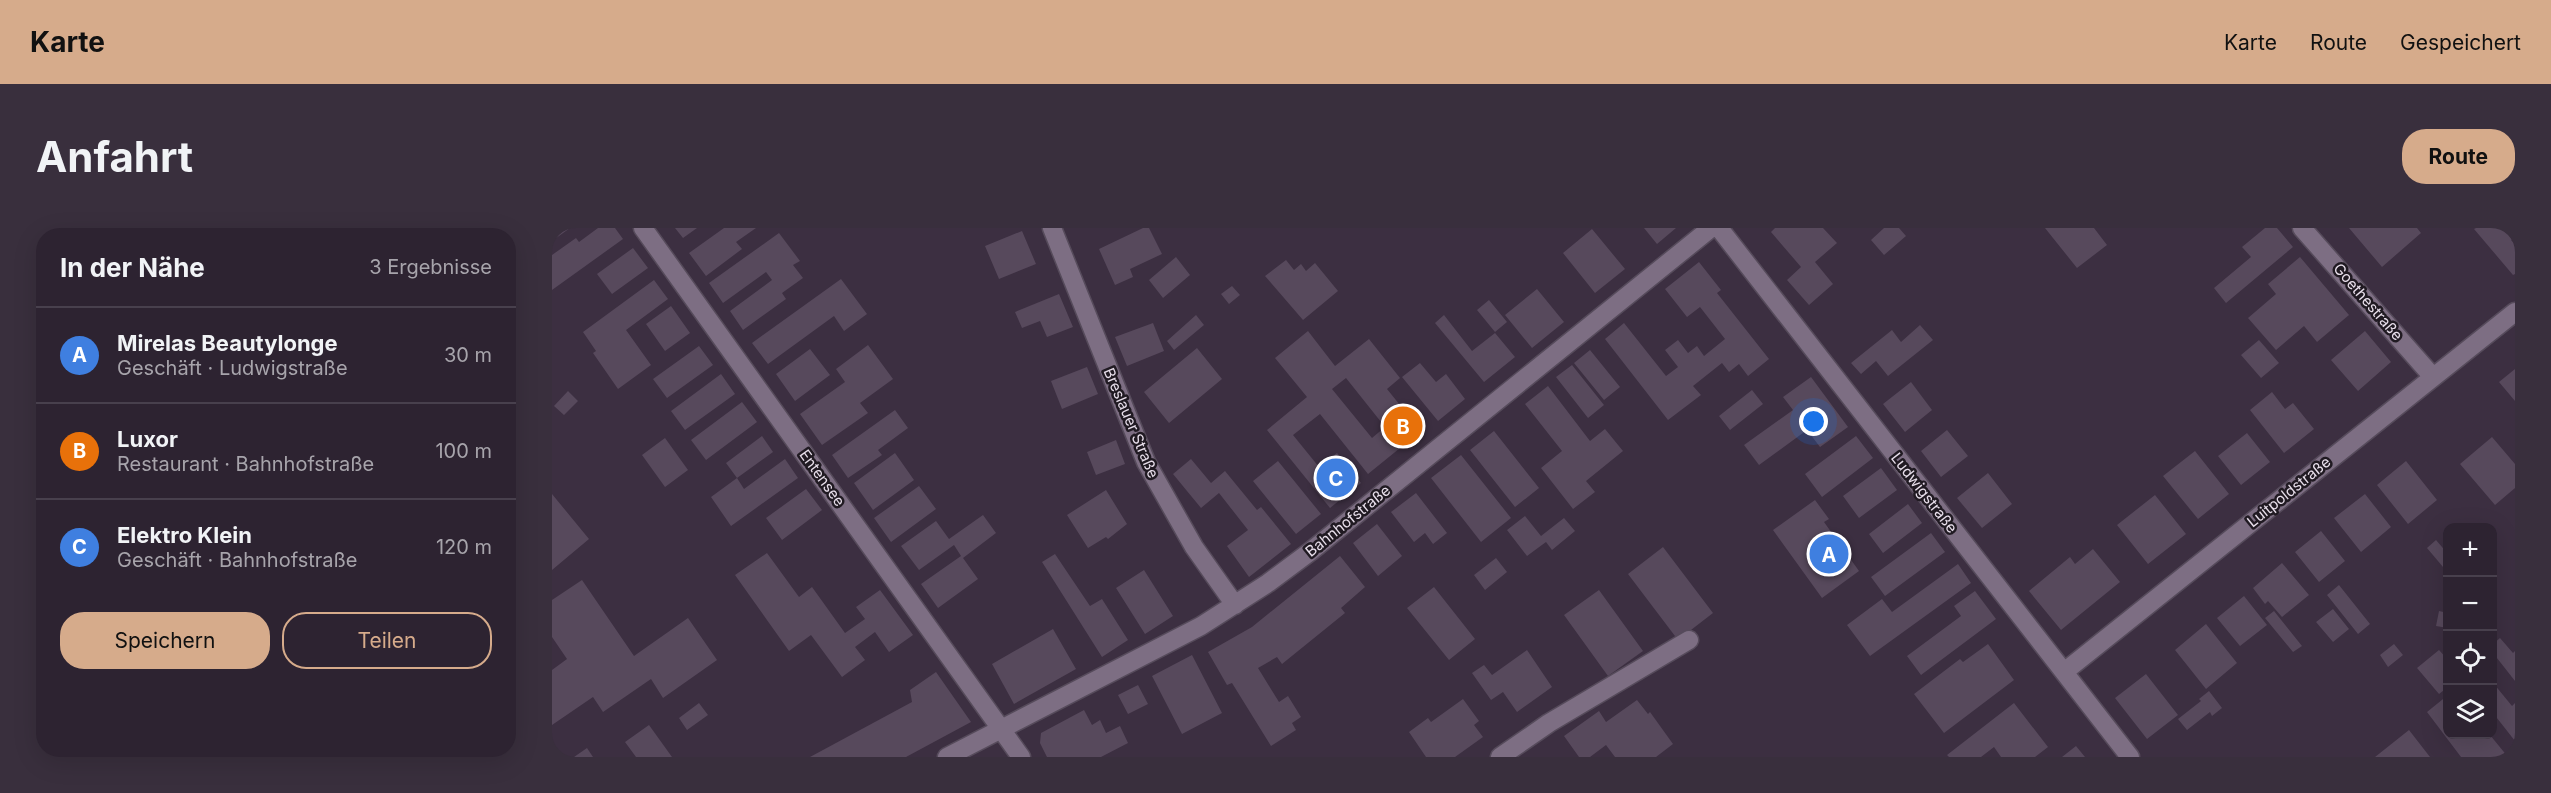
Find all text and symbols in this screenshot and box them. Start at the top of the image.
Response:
text: Karte [30,25,105,59]
text: Karte [2224,30,2277,55]
text: Route [2310,30,2367,55]
text: Gespeichert [2400,30,2521,55]
button: Route [2402,129,2515,184]
text: Anfahrt [36,131,193,182]
text: In der Nähe [60,252,205,283]
text: 3 Ergebnisse [369,255,492,279]
street label: Goethestraße [2330,259,2407,344]
text: Mirelas Beautylonge [117,330,338,356]
text: A [72,343,87,367]
text: 30 m [444,343,492,367]
text: Geschäft · Ludwigstraße [117,356,348,380]
street label: Breslauer Straße [1100,365,1163,481]
pin: B [1384,404,1422,448]
your location [1799,407,1828,436]
text: Luxor [117,426,178,452]
text: B [73,439,86,463]
text: 100 m [435,439,492,463]
street label: Entensee [795,446,849,510]
street label: Ludwigstraße [1887,449,1962,537]
text: Restaurant · Bahnhofstraße [117,452,374,476]
street label: Luitpoldstraße [2243,452,2334,531]
pin: C [1316,456,1356,500]
street label: Bahnhofstraße [1301,481,1394,561]
text: Elektro Klein [117,522,252,548]
map controls [2443,523,2497,739]
button: + [2443,523,2497,577]
pin: A [1810,532,1848,576]
text: C [72,535,87,559]
text: 120 m [436,535,492,559]
text: Geschäft · Bahnhofstraße [117,548,357,572]
button: − [2443,577,2497,631]
button: Speichern [60,612,270,669]
button: Teilen [282,612,492,669]
button: locate [2443,631,2497,685]
button: layers [2443,685,2497,739]

